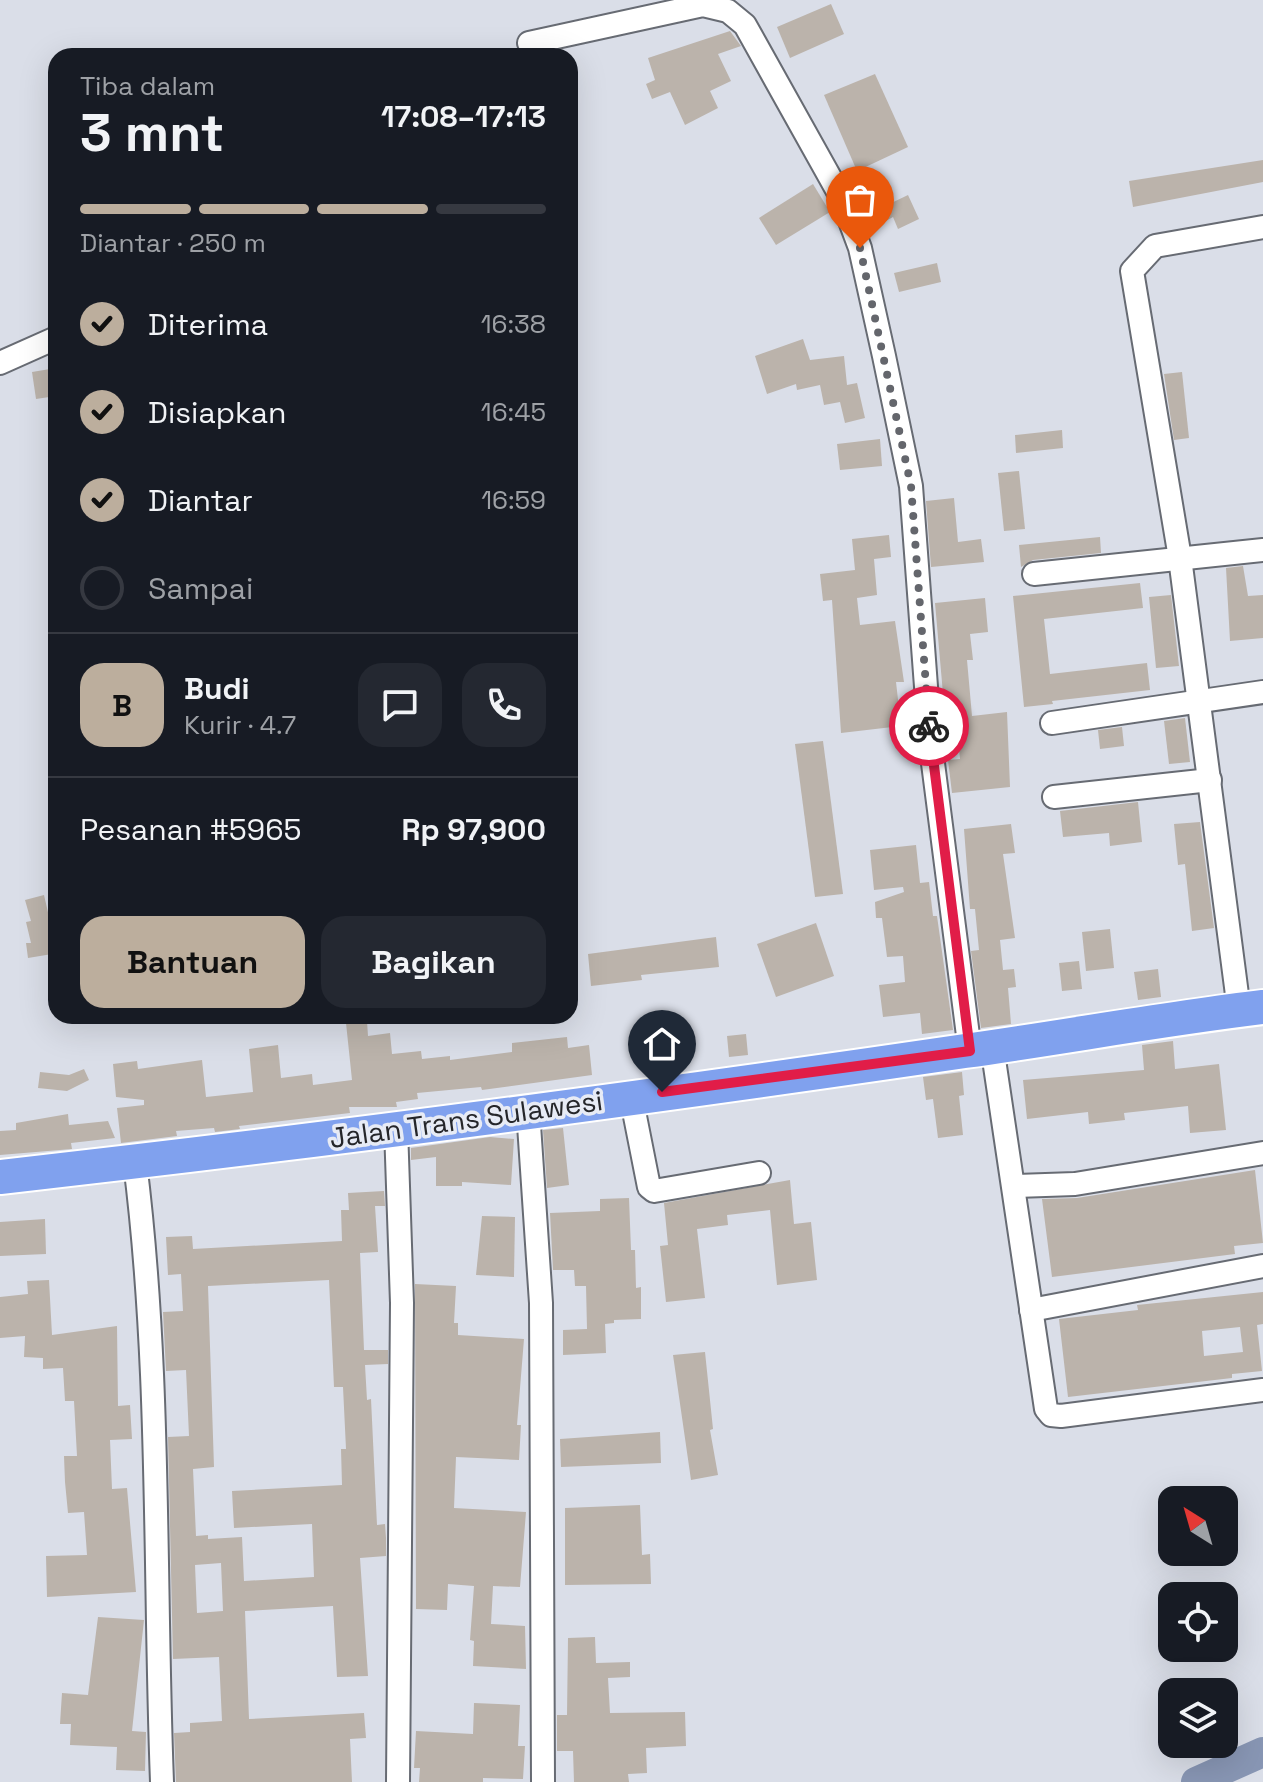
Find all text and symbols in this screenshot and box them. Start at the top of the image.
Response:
text: Tiba dalam [80,69,215,103]
text: 17:08–17:13 [381,97,546,136]
text: 3 mnt [80,100,224,166]
pin [826,166,894,248]
icon: bag [838,178,882,222]
text: Diantar · 250 m [80,226,266,260]
icon: check [80,302,124,346]
text: Diterima [148,305,268,344]
text: 16:38 [481,307,546,341]
icon: check [80,390,124,434]
text: Disiapkan [148,393,286,432]
text: 16:45 [481,395,546,429]
icon: check [80,478,124,522]
text: Diantar [148,481,253,520]
text: 16:59 [481,483,546,517]
text: Sampai [148,569,253,608]
button: chat [358,663,442,747]
button: phone [462,663,546,747]
text: Budi [184,669,250,708]
text: B [112,686,132,725]
courier [889,686,969,766]
icon: bike [907,704,951,748]
text: Kurir · 4.7 [184,708,296,742]
text: Pesanan #5965 [80,810,301,849]
text: Rp 97,900 [402,810,546,849]
button: Bantuan [80,916,305,1008]
button: Bagikan [321,916,546,1008]
pin [628,1010,696,1092]
icon: home [640,1022,684,1066]
street label: Jalan Trans Sulawesi [327,1082,605,1156]
north arrow [1158,1486,1238,1566]
map controls [1158,1486,1238,1758]
button: locate [1158,1582,1238,1662]
button: layers [1158,1678,1238,1758]

